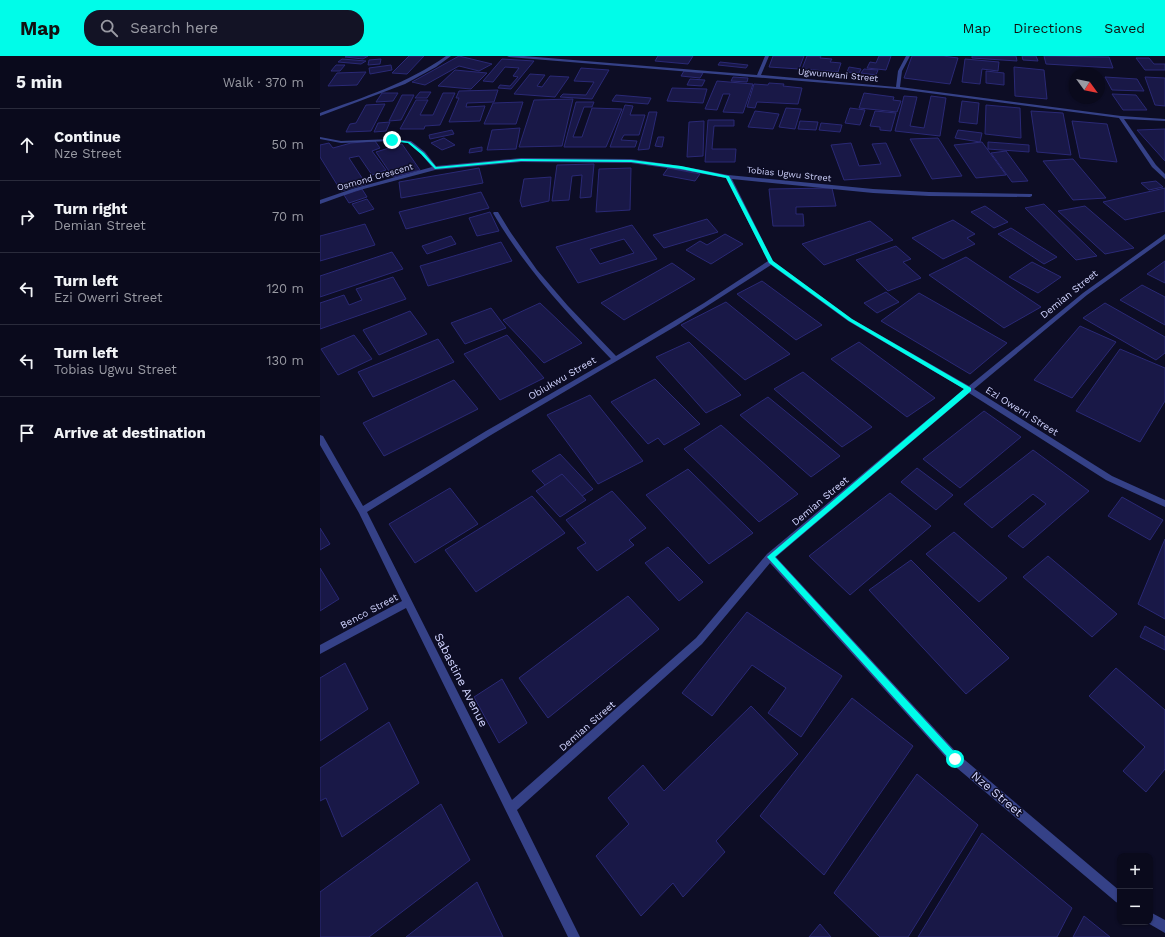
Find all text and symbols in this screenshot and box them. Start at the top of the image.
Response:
search box [84,10,364,46]
text: Map [20,17,60,40]
icon: search [98,17,120,39]
text: Search here [130,19,218,37]
text: Map [963,20,991,36]
text: Directions [1013,20,1082,36]
text: Saved [1104,20,1145,36]
street label: Ugwunwani Street [798,67,879,83]
north arrow [1069,68,1105,104]
text: 5 min [16,72,62,92]
text: Walk · 370 m [223,75,304,90]
text: Continue [54,128,121,146]
route end [383,131,401,149]
icon: ahead [16,134,38,156]
text: 50 m [272,137,304,152]
text: Nze Street [54,146,121,161]
street label: Osmond Crescent [336,161,415,193]
street label: Tobias Ugwu Street [746,165,832,183]
text: Turn right [54,200,127,218]
icon: right [16,206,38,228]
text: 70 m [272,209,304,224]
text: Demian Street [54,218,146,233]
street label: Demian Street [1038,267,1100,320]
text: Turn left [54,272,118,290]
icon: left [16,278,38,300]
text: 120 m [266,281,304,296]
text: Ezi Owerri Street [54,290,163,305]
text: Turn left [54,344,118,362]
icon: left [16,350,38,372]
text: 130 m [266,353,304,368]
street label: Obiukwu Street [526,354,598,402]
text: Tobias Ugwu Street [54,362,177,377]
street label: Ezi Owerri Street [984,384,1061,438]
icon: arrive [16,422,38,444]
text: Arrive at destination [54,424,206,442]
street label: Demian Street [789,474,851,528]
street label: Benco Street [338,591,400,631]
street label: Sabastine Avenue [431,631,491,729]
street label: Demian Street [557,698,618,753]
route start [946,750,964,768]
street label: Nze Street [969,769,1025,819]
map controls [1117,853,1153,925]
button: + [1117,853,1153,889]
button: − [1117,889,1153,925]

